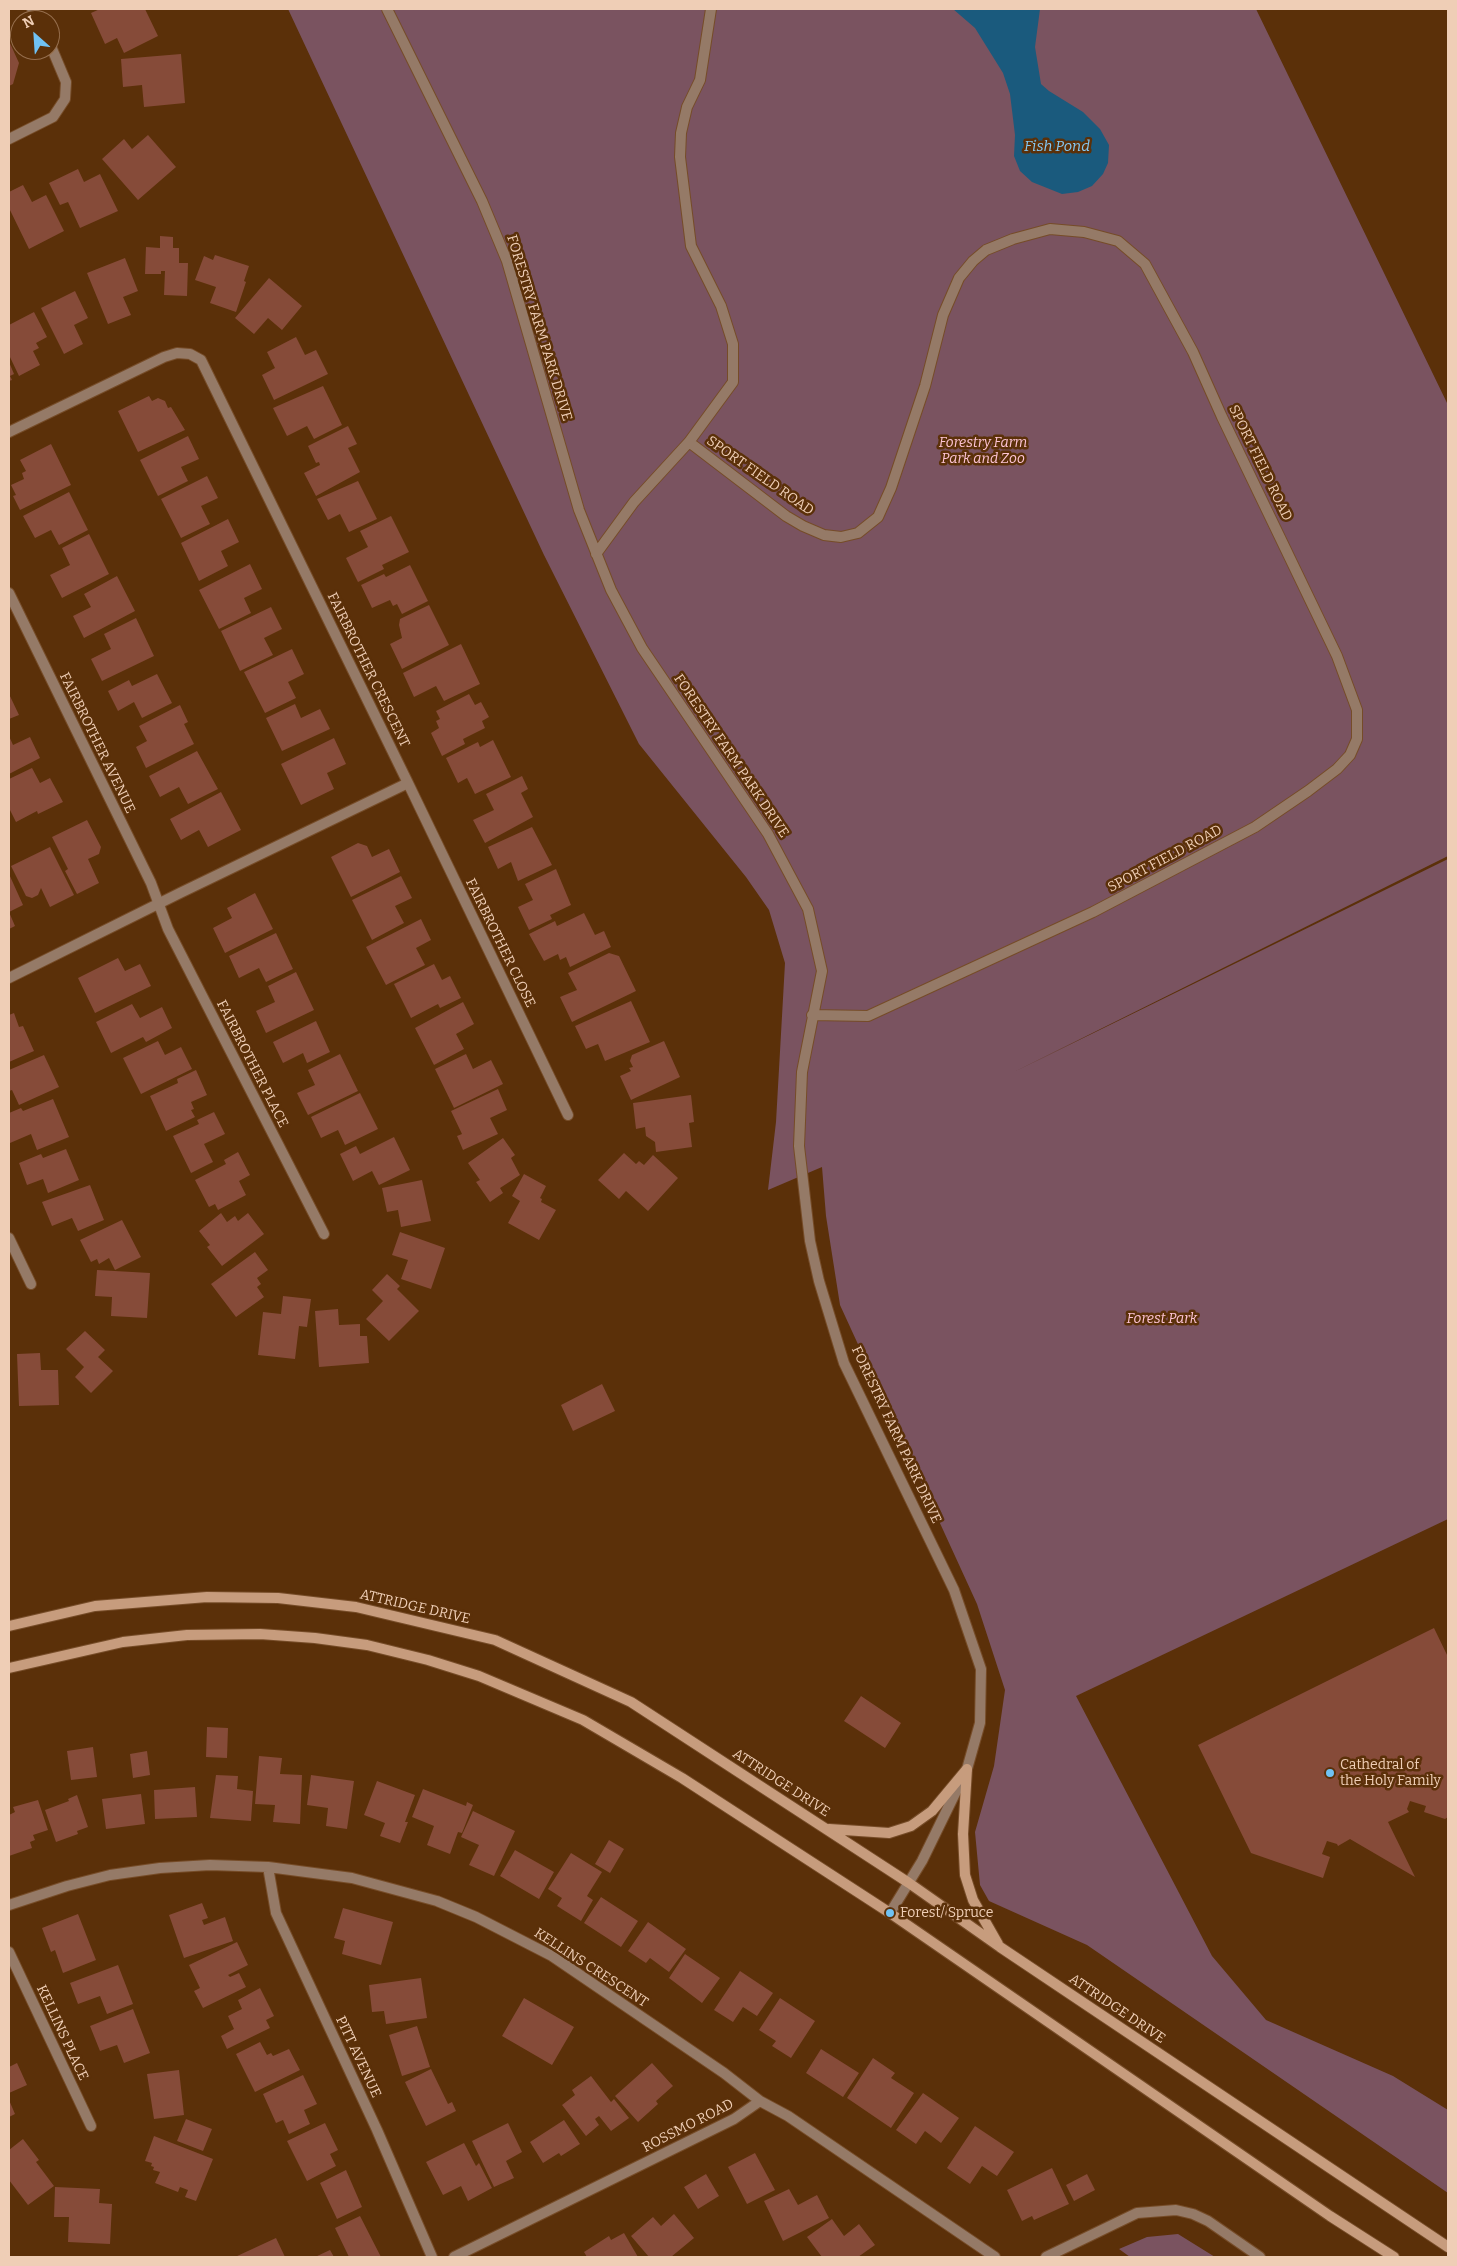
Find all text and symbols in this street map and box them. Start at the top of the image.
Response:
north arrow [10,10,60,60]
text: N [20,12,37,32]
water label: Fish Pond [1024,138,1090,156]
street label: FORESTRY FARM PARK DRIVE [503,233,575,423]
street label: SPORT FIELD ROAD [1225,402,1295,524]
street label: SPORT FIELD ROAD [703,433,817,519]
park label: Forestry Farm Park and Zoo [939,435,1027,468]
street label: FAIRBROTHER CRESCENT [323,590,413,750]
street label: FAIRBROTHER AVENUE [56,670,138,816]
street label: FORESTRY FARM PARK DRIVE [670,671,792,841]
street label: SPORT FIELD ROAD [1105,822,1225,896]
street label: FAIRBROTHER CLOSE [461,876,539,1010]
street label: FAIRBROTHER PLACE [213,997,291,1131]
park label: Forest Park [1127,1311,1197,1327]
street label: FORESTRY FARM PARK DRIVE [847,1344,945,1526]
street label: ATTRIDGE DRIVE [358,1586,472,1628]
street label: ATTRIDGE DRIVE [729,1745,833,1821]
place label: Cathedral of the Holy Family [1340,1757,1441,1790]
marker: Cathedral of the Holy Family [1324,1767,1336,1779]
place label: Forest/ Spruce [900,1905,993,1921]
marker: Forest/ Spruce [884,1907,896,1919]
street label: KELLINS CRESCENT [531,1925,651,2011]
street label: ATTRIDGE DRIVE [1066,1971,1168,2047]
street label: KELLINS PLACE [33,1983,91,2083]
street label: PITT AVENUE [332,2013,384,2101]
street label: ROSSMO ROAD [640,2096,736,2156]

